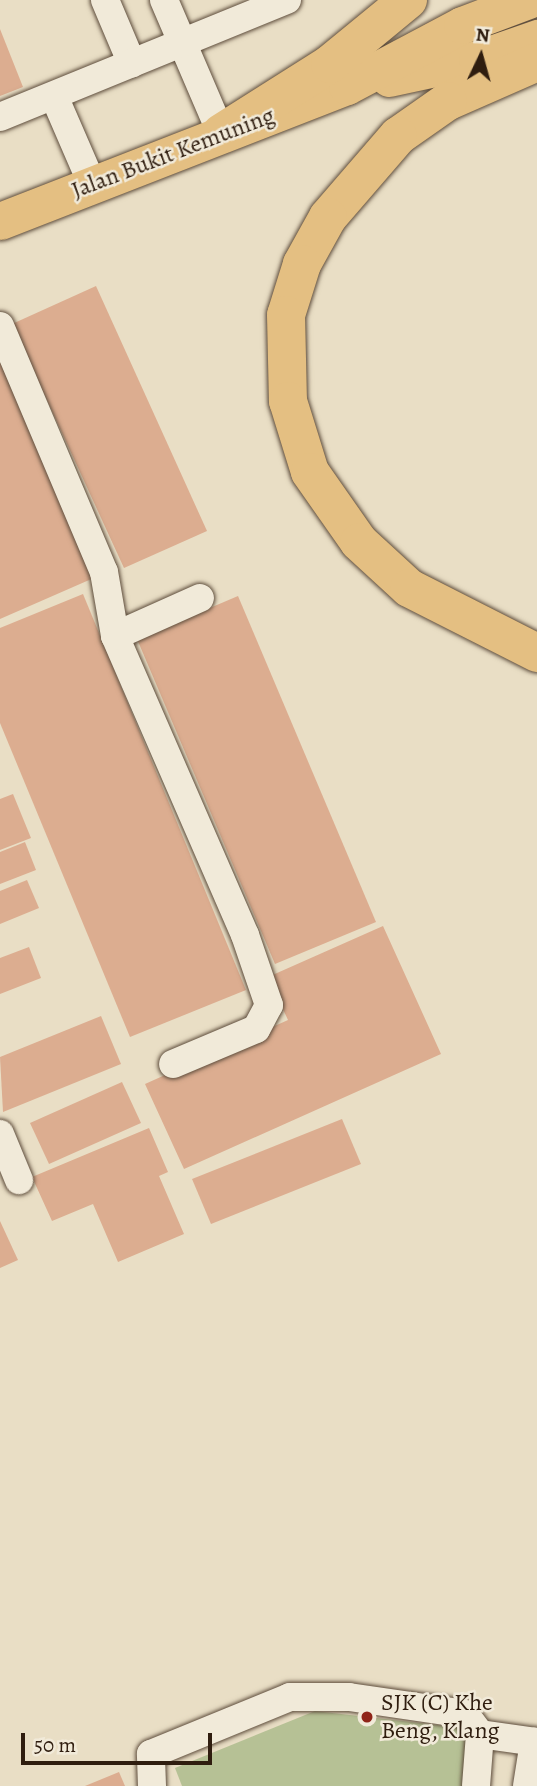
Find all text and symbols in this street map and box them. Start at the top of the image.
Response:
north arrow [446,21,516,91]
text: N [475,22,491,49]
street label: Jalan Bukit Kemuning [67,101,279,205]
place label: SJK (C) Khe Beng, Klang [381,1689,500,1745]
marker: SJK (C) Khe Beng, Klang [359,1709,375,1725]
scale bar [24,1720,215,1764]
text: 50 m [34,1731,76,1759]

